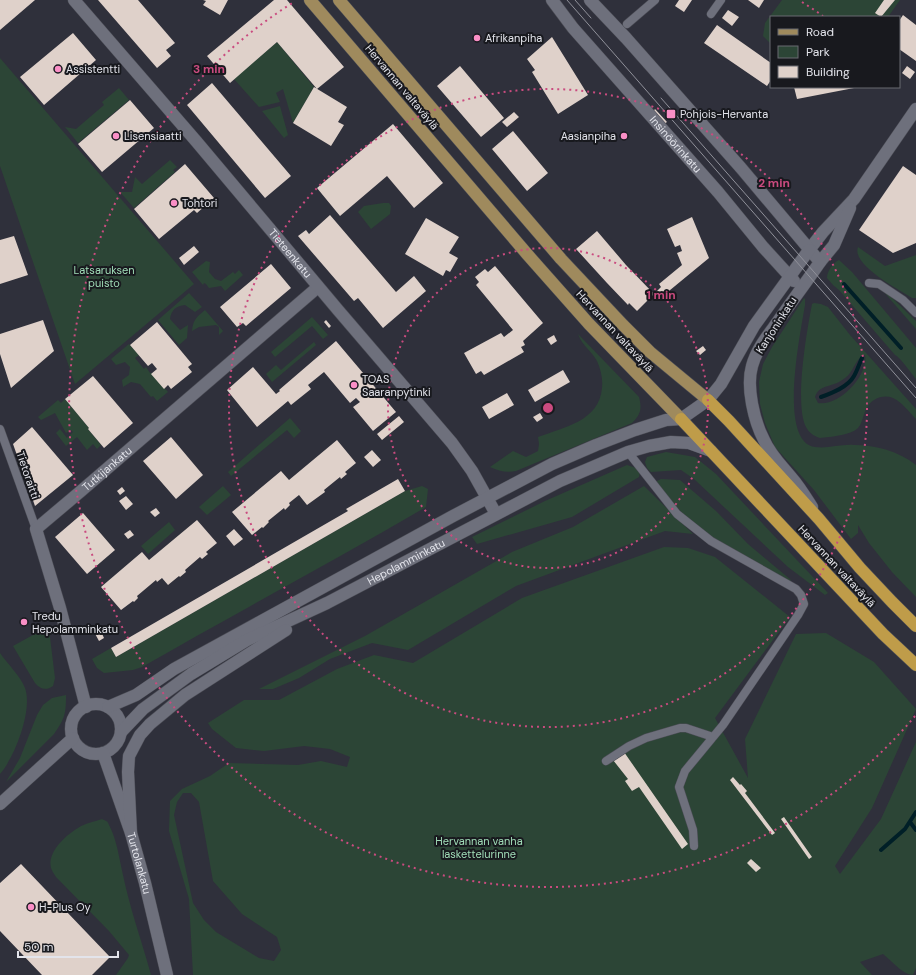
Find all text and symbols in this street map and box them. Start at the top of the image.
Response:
legend [770,16,900,88]
text: Road [806,24,834,40]
place label: Afrikanpiha [485,31,542,45]
marker: Afrikanpiha [472,33,482,43]
street label: Hervannan valtaväylä [362,41,442,133]
text: Park [806,44,830,60]
text: 3 min [193,61,225,77]
place label: Assistentti [66,62,120,76]
marker: Assistentti [53,64,63,74]
text: Building [806,64,850,80]
place label: Pohjois-Hervanta [680,107,768,121]
marker: Pohjois-Hervanta [665,108,677,120]
street label: Insinöörinkatu [647,113,705,176]
place label: Lisensiaatti [124,129,182,143]
place label: Aasianpiha [561,129,616,143]
marker: Lisensiaatti [111,131,121,141]
marker: Aasianpiha [619,131,629,141]
text: 2 min [758,175,790,191]
place label: Tohtori [182,196,217,210]
marker: Tohtori [169,198,179,208]
street label: Tieteenkatu [266,226,315,281]
park label: Latsaruksen puisto [73,263,135,290]
street label: Hervannan valtaväylä [573,287,657,375]
text: 1 min [646,287,676,303]
street label: Kanjoninkatu [752,294,800,356]
place label: TOAS Saaranpytinki [362,372,431,399]
marker: TOAS Saaranpytinki [349,380,359,390]
centre of rings [541,401,555,415]
street label: Tutkijankatu [79,443,135,494]
street label: Tietoraitti [13,449,43,501]
street label: Hervannan valtaväylä [795,522,879,610]
street label: Hepolamminkatu [365,535,447,588]
place label: Tredu Hepolamminkatu [32,609,118,636]
marker: Tredu Hepolamminkatu [19,617,29,627]
street label: Turtolankatu [124,831,154,895]
park label: Hervannan vanha laskettelurinne [435,834,523,861]
place label: H-Plus Oy [39,900,91,914]
marker: H-Plus Oy [26,902,36,912]
scale bar [18,933,118,959]
text: 50 m [24,939,53,955]

